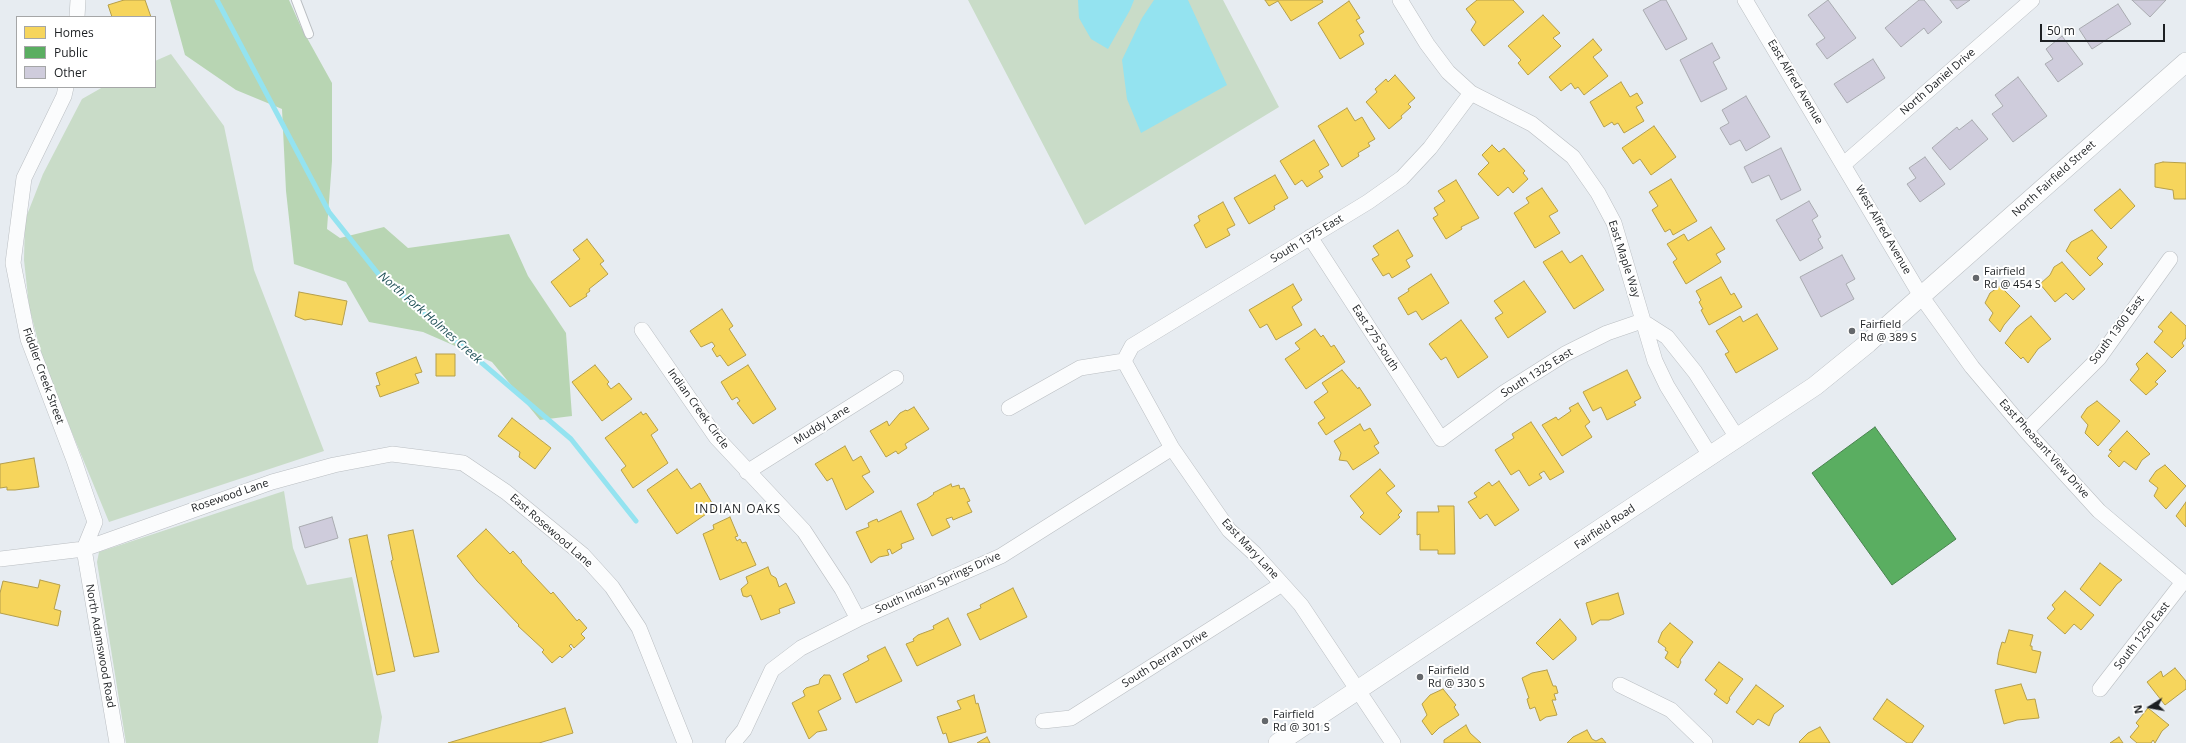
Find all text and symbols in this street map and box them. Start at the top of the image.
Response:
legend [16,16,156,88]
scale bar [2042,16,2167,42]
text: 50 m [2047,22,2075,39]
text: Homes [54,24,94,41]
street label: East Alfred Avenue [1765,37,1825,127]
text: Public [54,44,88,61]
street label: North Daniel Drive [1898,46,1978,118]
text: Other [54,64,87,81]
street label: North Fairfield Street [2010,138,2098,220]
street label: West Alfred Avenue [1852,183,1914,277]
street label: South 1375 East [1268,212,1346,266]
street label: East Maple Way [1605,219,1643,299]
place label: Fairfield Rd @ 454 S [1984,265,2041,291]
water label: North Fork Holmes Creek [375,269,485,367]
marker: Fairfield Rd @ 454 S [1971,273,1981,283]
street label: South 1300 East [2087,293,2147,367]
street label: East 275 South [1349,303,1401,373]
place label: Fairfield Rd @ 389 S [1860,318,1917,344]
street label: Fiddler Creek Street [19,326,67,426]
marker: Fairfield Rd @ 389 S [1847,326,1857,336]
street label: South 1325 East [1499,346,1575,400]
street label: Indian Creek Circle [664,366,732,452]
street label: East Pheasant View Drive [1996,397,2092,501]
street label: Muddy Lane [792,403,852,447]
street label: Rosewood Lane [190,477,270,515]
street label: East Rosewood Lane [507,492,595,570]
street label: Fairfield Road [1572,502,1638,552]
district label: INDIAN OAKS [695,503,781,517]
street label: East Mary Lane [1219,516,1281,582]
street label: South Indian Springs Drive [873,549,1003,617]
street label: North Adamswood Road [83,583,117,709]
street label: South 1250 East [2111,600,2173,672]
street label: South Derrah Drive [1120,627,1210,691]
place label: Fairfield Rd @ 330 S [1428,664,1485,690]
marker: Fairfield Rd @ 330 S [1415,672,1425,682]
north arrow [2130,687,2170,727]
text: N [2130,704,2146,715]
place label: Fairfield Rd @ 301 S [1273,708,1330,734]
marker: Fairfield Rd @ 301 S [1260,716,1270,726]

